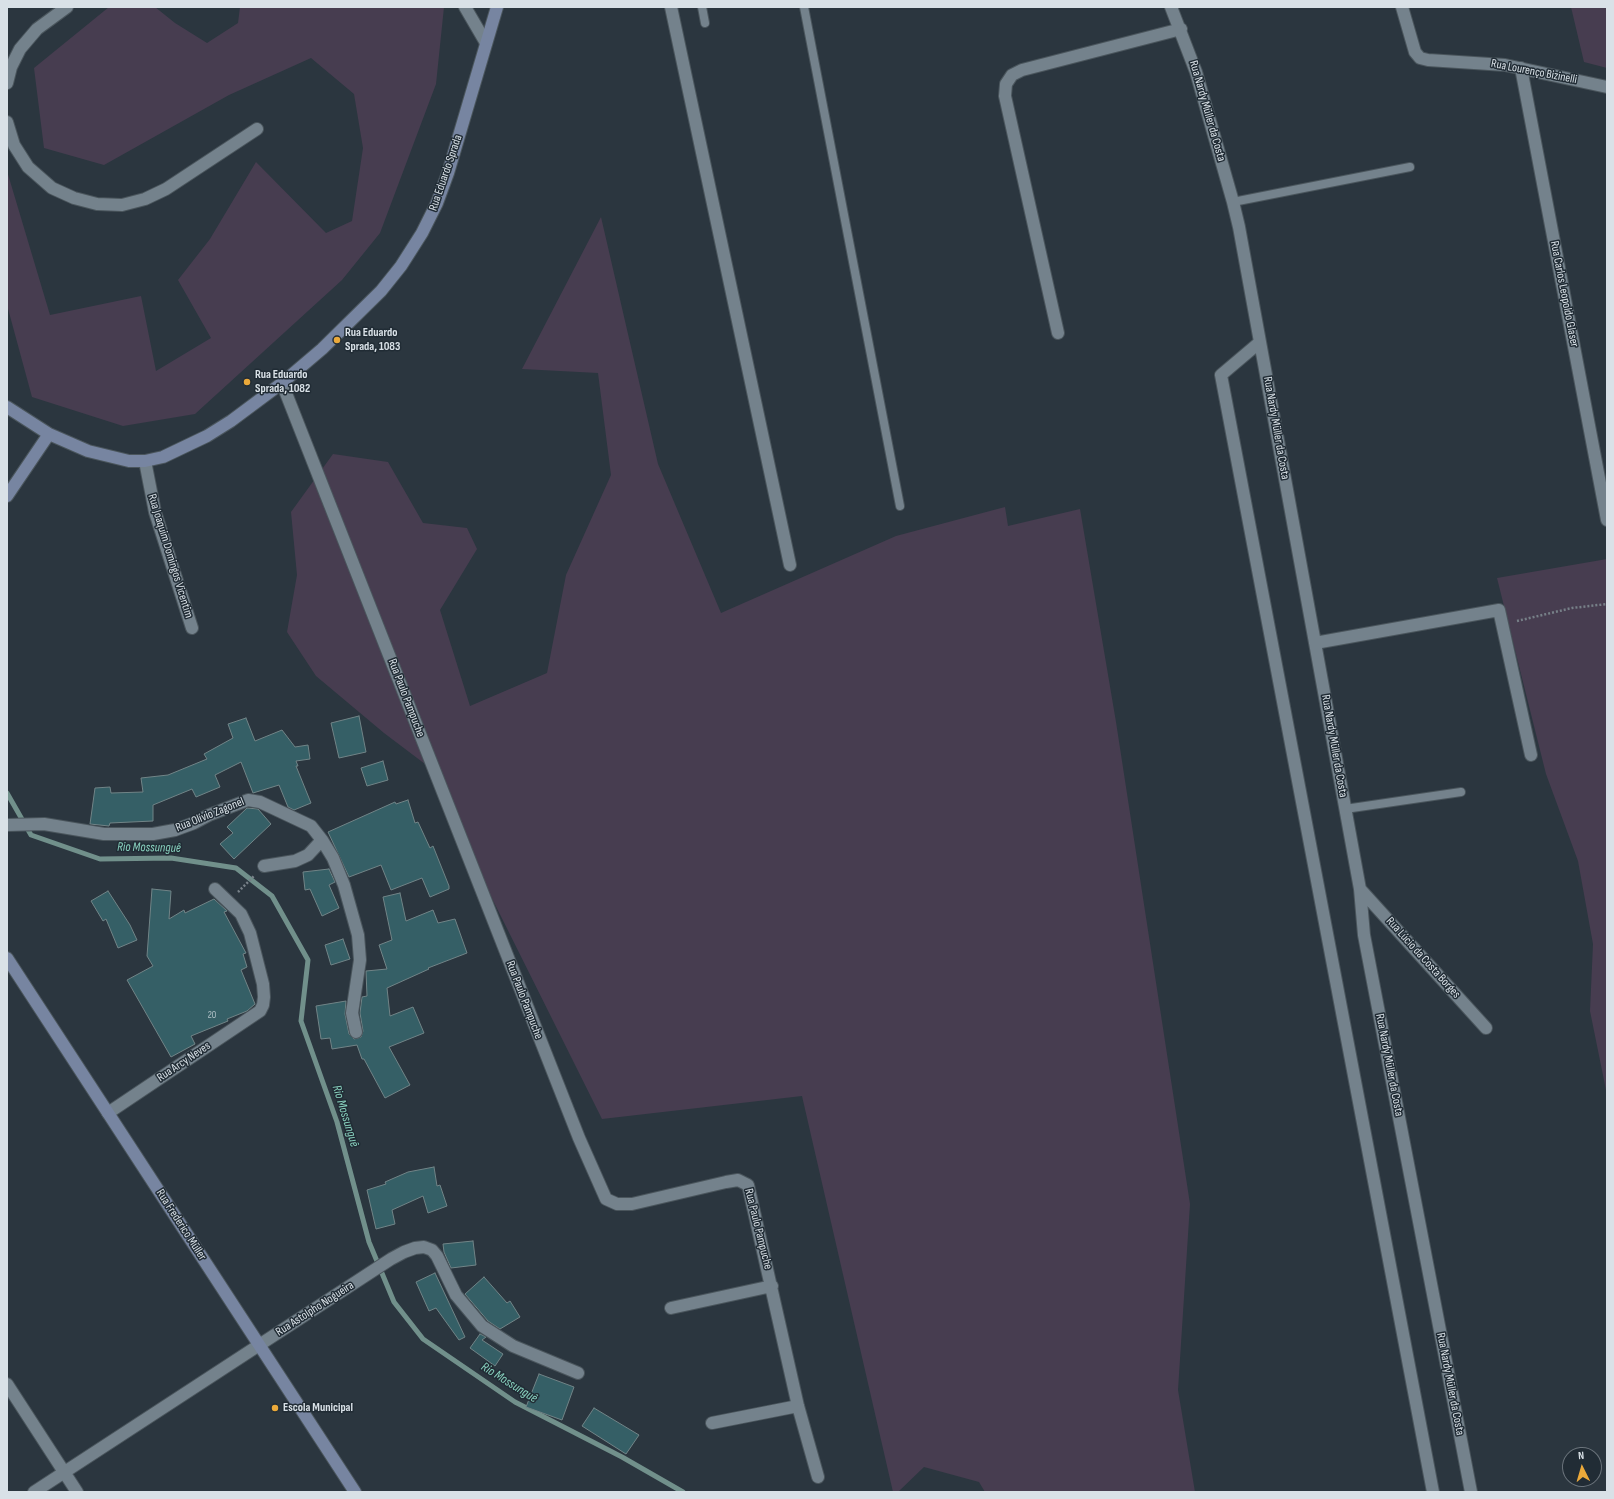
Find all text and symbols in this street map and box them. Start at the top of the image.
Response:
street label: Rua Lourenço Bizinelli [1490,57,1578,87]
street label: Rua Nardy Müller da Costa [1186,59,1228,163]
street label: Rua Eduardo Sprada [426,133,466,213]
street label: Rua Carlos Leopoldo Glaser [1547,240,1581,348]
place label: Rua Eduardo Sprada, 1083 [345,326,400,354]
marker: Rua Eduardo Sprada, 1083 [332,335,342,345]
place label: Rua Eduardo Sprada, 1082 [255,368,310,396]
street label: Rua Nardy Müller da Costa [1260,375,1292,481]
marker: Rua Eduardo Sprada, 1082 [242,377,252,387]
street label: Rua Joaquim Domingos Vicentim [144,492,196,620]
street label: Rua Paulo Pampuche [384,657,428,739]
street label: Rua Nardy Müller da Costa [1318,693,1350,799]
street label: Rua Olívio Zagonel [174,795,246,835]
water label: Rio Mossunguê [117,840,181,856]
street label: Rua Lúcio da Costa Borges [1383,914,1463,1002]
street label: Rua Paulo Pampuche [502,959,546,1041]
house number: 20 [208,1009,216,1021]
street label: Rua Nardy Müller da Costa [1372,1013,1406,1117]
street label: Rua Arcy Neves [154,1039,214,1085]
water label: Rio Mossunguê [328,1083,362,1149]
street label: Rua Frederico Müller [153,1187,209,1263]
street label: Rua Paulo Pampuche [741,1187,775,1271]
street label: Rua Astolpho Nogueira [273,1278,357,1340]
street label: Rua Nardy Müller da Costa [1433,1332,1467,1436]
water label: Rio Mossunguê [478,1359,540,1407]
place label: Escola Municipal [283,1401,353,1415]
marker: Escola Municipal [270,1403,280,1413]
north arrow [1562,1447,1602,1487]
text: N [1578,1449,1584,1462]

